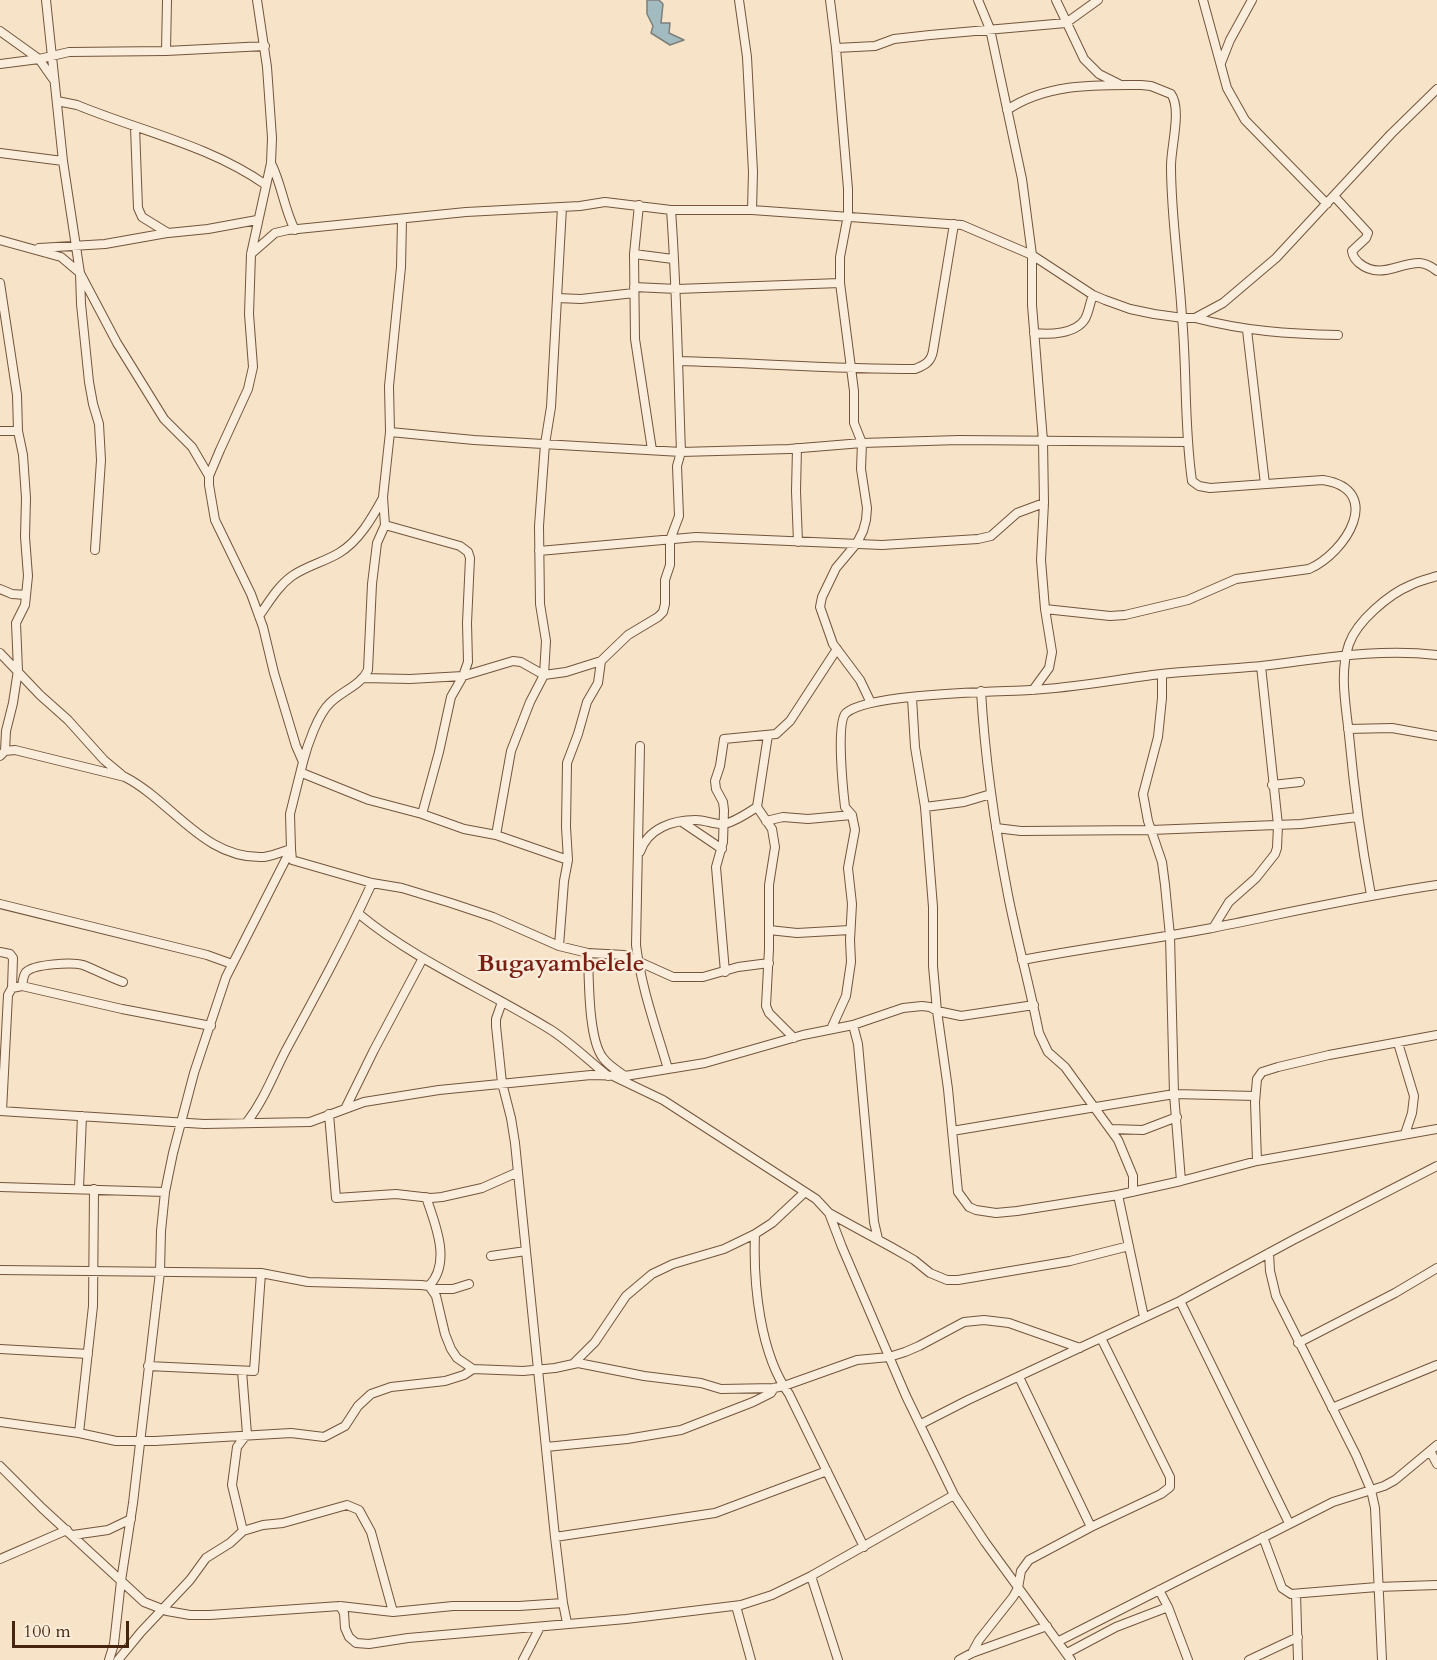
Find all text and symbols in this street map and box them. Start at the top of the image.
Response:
district label: Bugayambelele [477,951,645,979]
scale bar [15,1609,132,1647]
text: 100 m [23,1619,71,1644]

